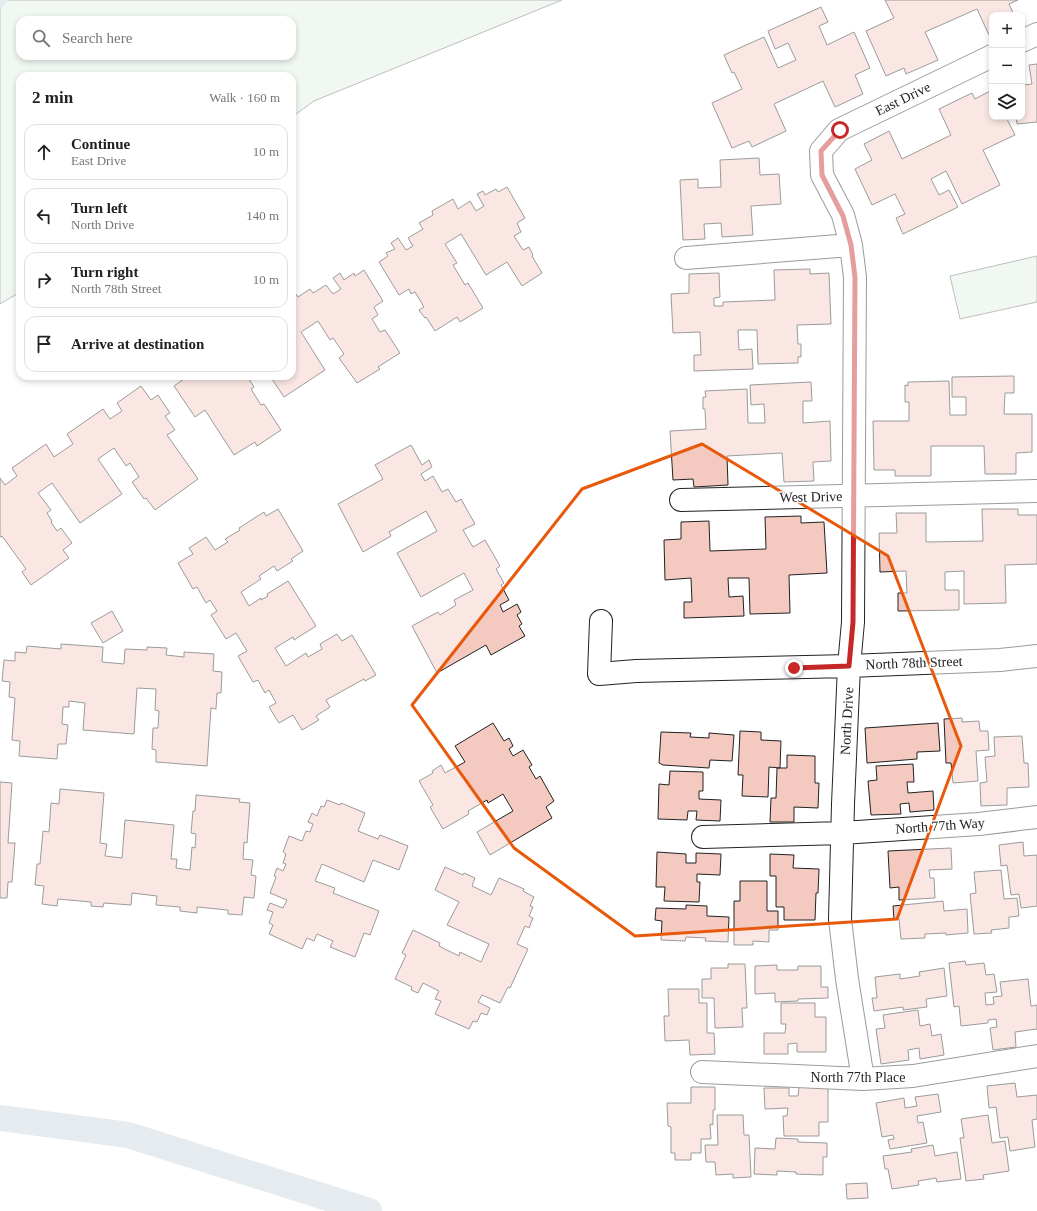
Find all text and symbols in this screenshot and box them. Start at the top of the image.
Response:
map controls [989,12,1025,120]
button: + [989,12,1025,48]
search box [16,16,296,60]
icon: search [30,27,52,49]
text: Search here [62,30,132,46]
button: − [989,48,1025,84]
street label: East Drive [873,79,933,119]
button: layers [989,84,1025,120]
text: 2 min [32,88,73,107]
text: Walk · 160 m [209,90,280,105]
route start [831,121,849,139]
text: Continue [71,136,130,152]
icon: ahead [33,141,55,163]
text: 10 m [253,144,279,159]
text: East Drive [71,153,126,168]
text: Turn left [71,200,128,216]
icon: left [33,205,55,227]
text: 140 m [246,208,279,223]
text: North Drive [71,217,134,232]
text: Turn right [71,264,138,280]
icon: right [33,269,55,291]
text: 10 m [253,272,279,287]
text: North 78th Street [71,281,161,296]
icon: arrive [33,333,55,355]
text: Arrive at destination [71,336,204,352]
street label: West Drive [779,489,843,505]
street label: North 78th Street [865,654,963,672]
route end [785,659,803,677]
street label: North Drive [838,687,856,755]
street label: North 77th Way [895,815,985,837]
street label: North 77th Place [811,1070,905,1085]

